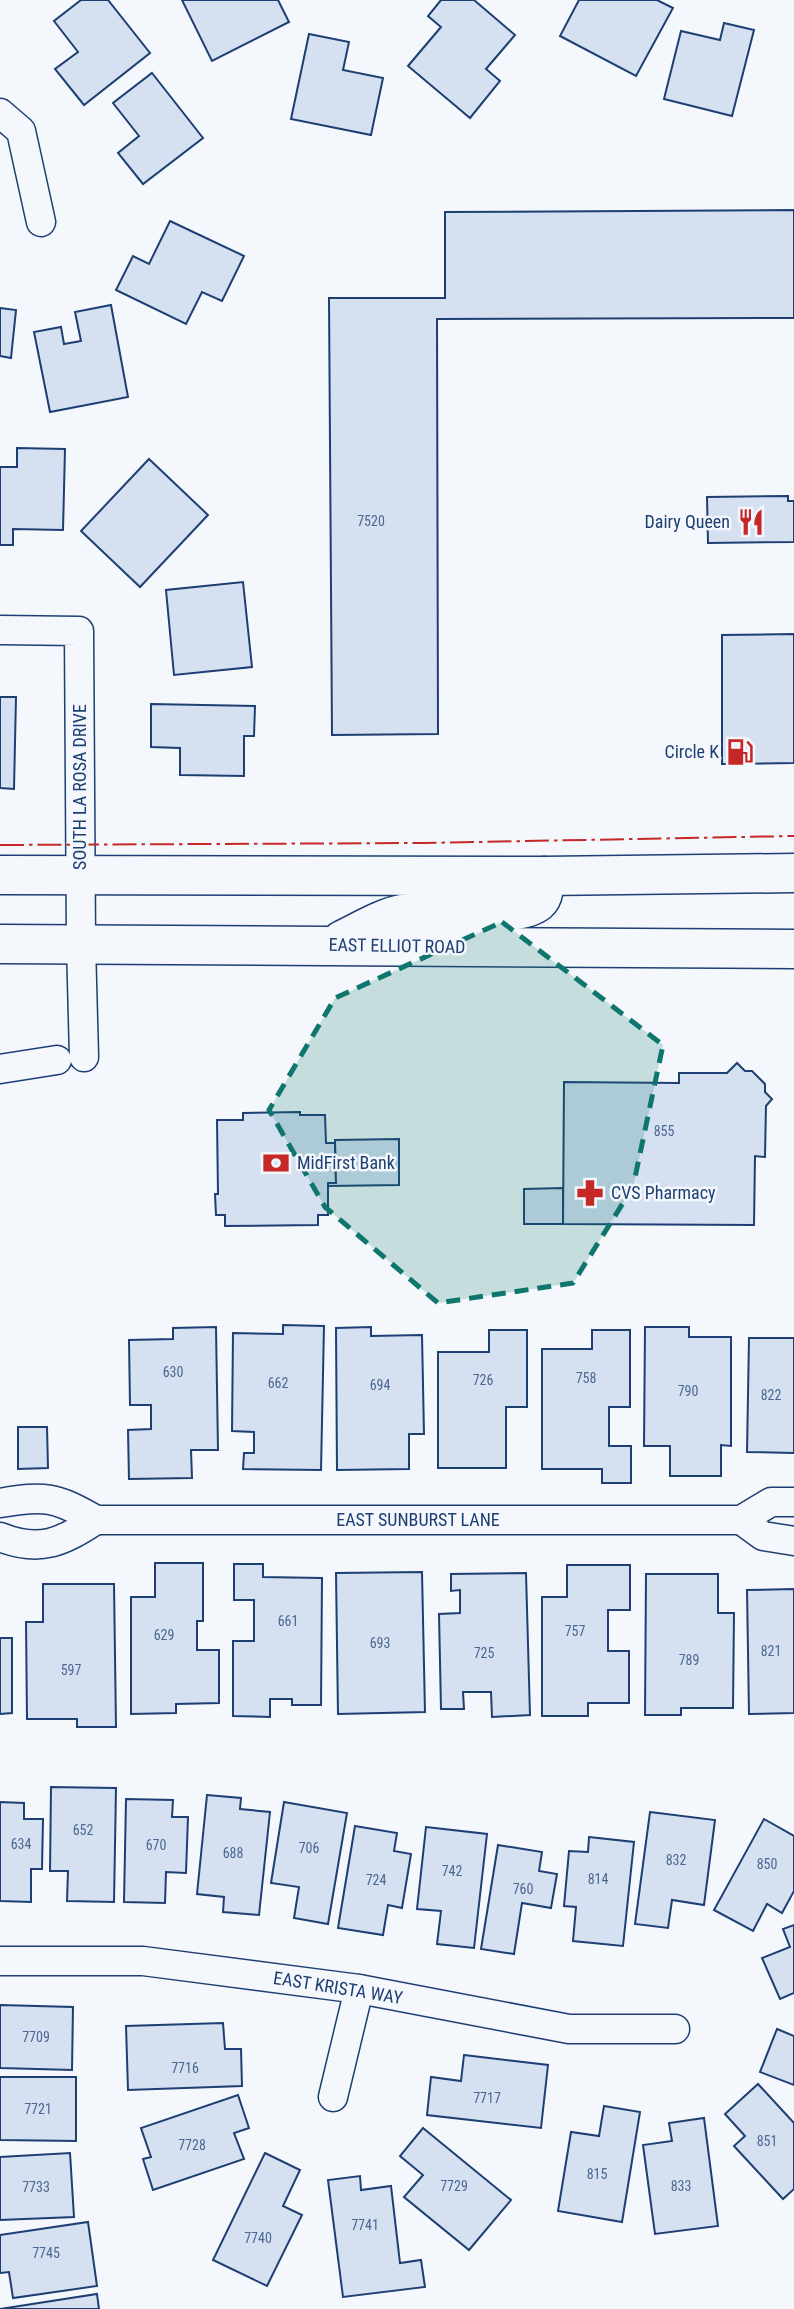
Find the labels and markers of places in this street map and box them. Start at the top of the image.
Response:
restaurant icon: Dairy Queen [736,507,766,537]
place label: Dairy Queen [645,511,730,532]
fuel station icon: Circle K [725,737,755,767]
place label: Circle K [665,741,719,762]
bank icon: MidFirst Bank [261,1148,291,1178]
place label: MidFirst Bank [297,1152,395,1173]
pharmacy icon: CVS Pharmacy [575,1178,605,1208]
place label: CVS Pharmacy [611,1182,716,1203]

